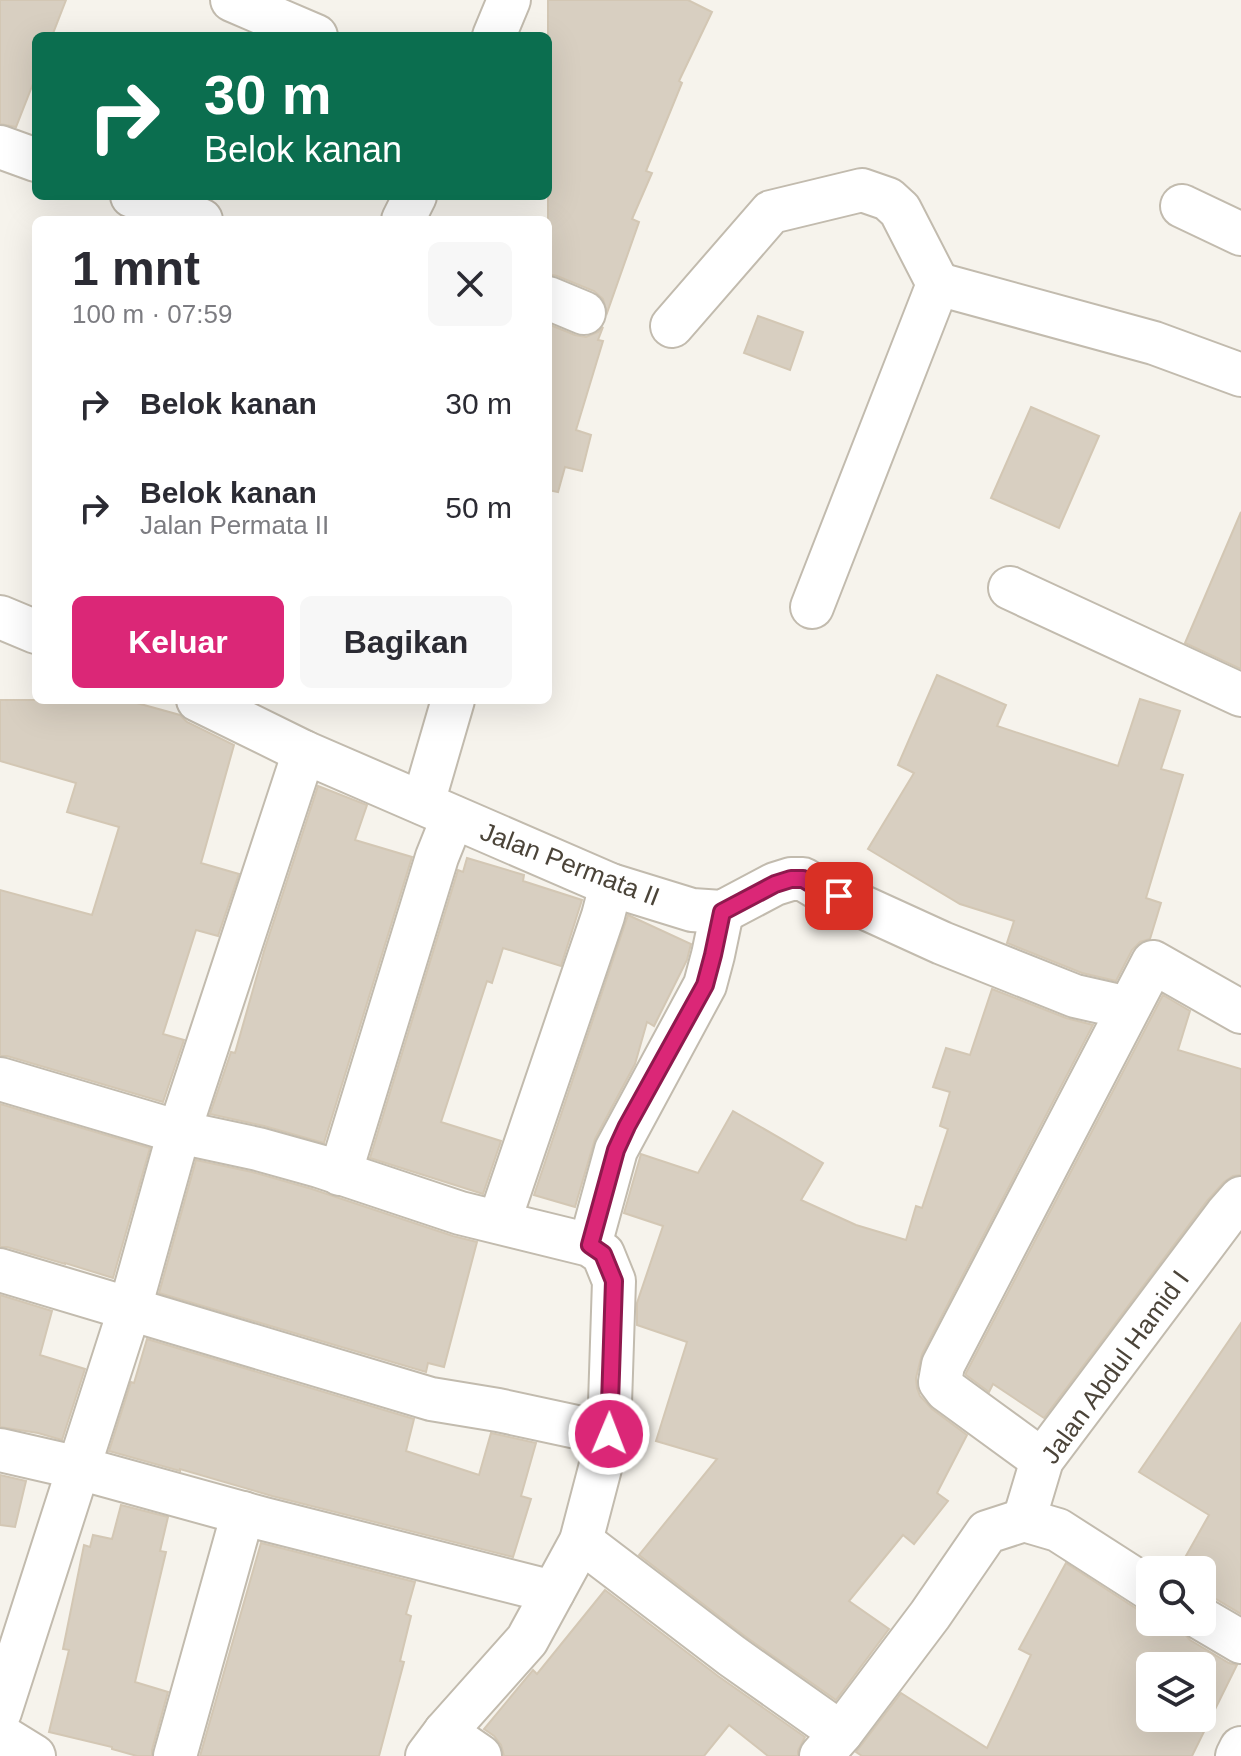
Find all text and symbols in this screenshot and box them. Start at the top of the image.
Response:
text: 30 m [204,63,332,126]
icon: right [72,64,176,168]
text: Belok kanan [204,129,402,170]
text: 1 mnt [72,242,200,295]
button: close [428,242,512,326]
text: 100 m · 07:59 [72,299,232,329]
icon: right [72,382,116,426]
text: Belok kanan [140,387,317,420]
text: 30 m [445,387,512,420]
text: Belok kanan [140,476,317,509]
icon: right [72,486,116,530]
text: 50 m [445,491,512,524]
text: Jalan Permata II [140,510,329,540]
button: Keluar [72,596,284,688]
button: Bagikan [300,596,512,688]
street label: Jalan Permata II [476,816,664,912]
pin [805,862,873,930]
icon: arrive [817,874,861,918]
street label: Jalan Abdul Hamid I [1035,1265,1195,1469]
position arrow [567,1392,651,1476]
map controls [1136,1556,1216,1732]
button: search [1136,1556,1216,1636]
button: layers [1136,1652,1216,1732]

